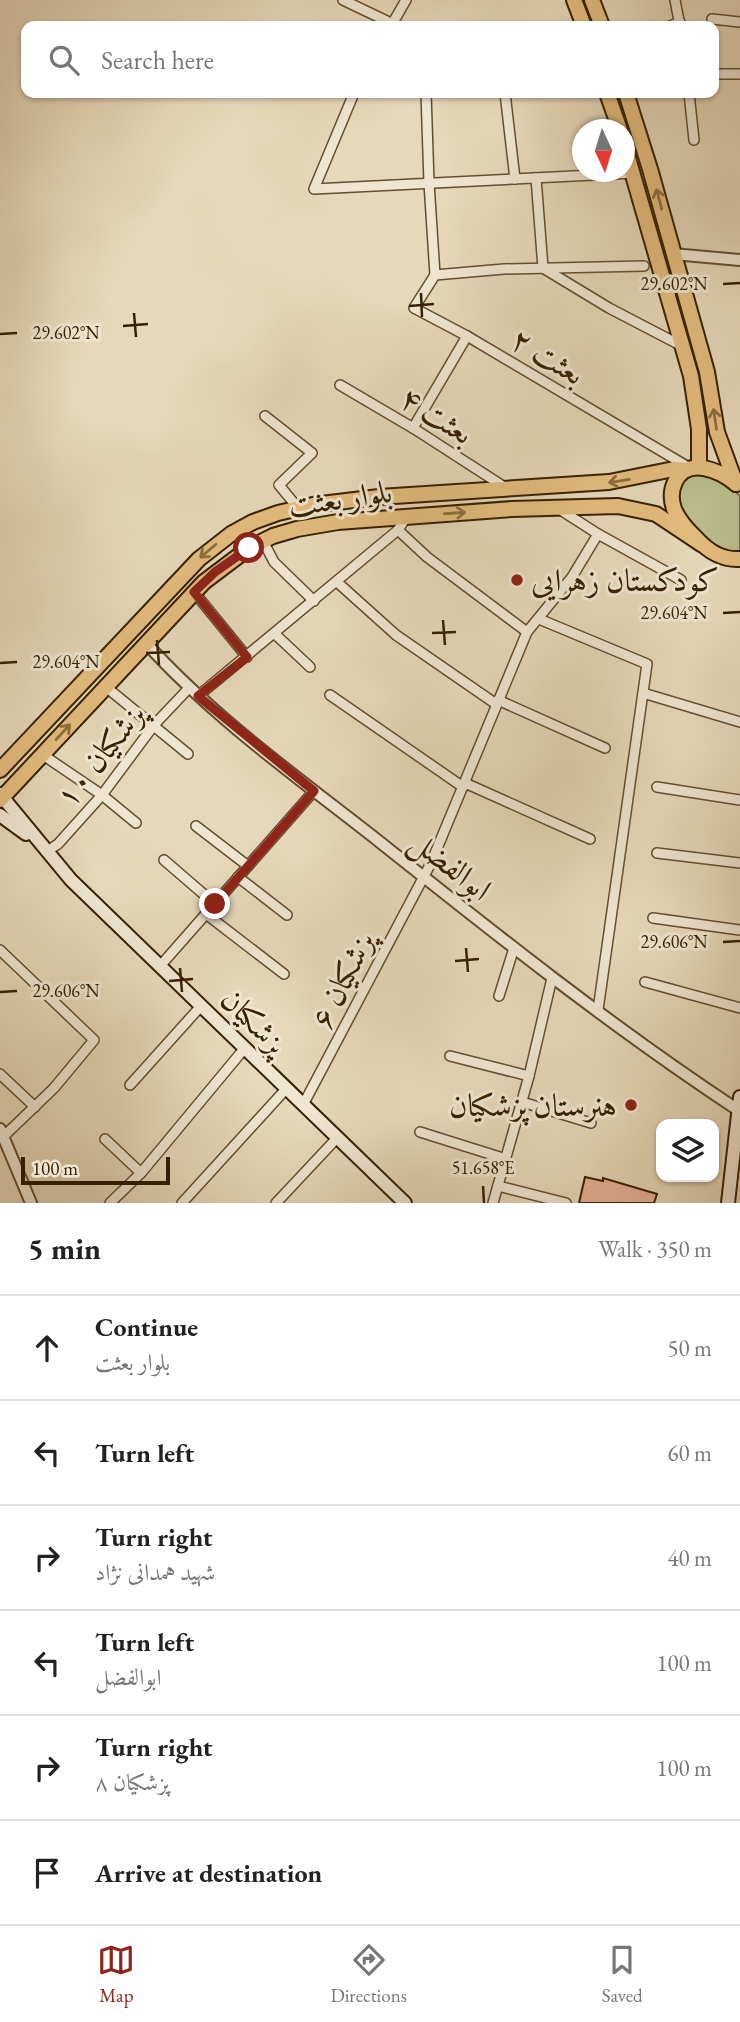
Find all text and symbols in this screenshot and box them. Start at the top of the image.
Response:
search box [21,21,719,98]
icon: search [45,41,83,79]
text: Search here [101,43,214,77]
north arrow [572,119,635,182]
one-way arrow [651,189,664,211]
text: 29.602°N [641,272,708,295]
street label: بعثت ۲ [503,318,593,394]
text: 29.602°N [33,321,100,344]
street label: بعثت ۴ [392,376,482,454]
one-way arrow [709,409,722,431]
street label: بلوار بعثت [285,470,395,526]
one-way arrow [609,475,631,488]
one-way arrow [443,506,465,519]
route start [233,532,264,563]
one-way arrow [200,544,218,559]
place label: کودکستان زهرایی [531,559,719,601]
marker: کودکستان زهرایی [509,572,525,588]
text: 29.604°N [641,601,708,624]
text: 29.604°N [33,650,100,673]
street label: پزشکیان ۱۰ [45,692,157,816]
one-way arrow [55,724,72,741]
street label: ابوالفضل [400,820,500,912]
route end [199,888,230,919]
street label: پزشکیان ۶ [300,922,386,1035]
text: 29.606°N [641,930,708,953]
text: 29.606°N [33,979,100,1002]
street label: پزشکیان [212,979,299,1066]
place label: هنرستان پزشکیان [449,1084,617,1126]
marker: هنرستان پزشکیان [623,1097,639,1113]
map controls [656,1119,719,1182]
button: layers [656,1119,719,1182]
scale bar [21,1154,170,1186]
text: 100 m [32,1156,78,1181]
text: 51.658°E [452,1156,514,1179]
text: 5 min [28,1229,101,1268]
text: Walk · 350 m [598,1234,712,1264]
text: Continue [95,1310,198,1344]
icon: ahead [28,1329,66,1367]
text: 50 m [667,1333,712,1363]
text: بلوار بعثت [95,1347,170,1377]
icon: left [28,1434,66,1472]
text: Turn left [95,1436,194,1470]
text: 60 m [667,1438,712,1468]
text: Turn right [95,1520,213,1554]
icon: right [28,1539,66,1577]
text: 40 m [667,1543,712,1573]
text: شهید همدانی نژاد [95,1557,215,1587]
text: Turn left [95,1625,194,1659]
icon: left [28,1644,66,1682]
text: 100 m [656,1648,712,1678]
text: ابوالفضل [95,1662,161,1692]
text: Turn right [95,1730,213,1764]
icon: right [28,1749,66,1787]
text: 100 m [656,1753,712,1783]
text: پزشکیان ۸ [95,1767,169,1797]
icon: arrive [28,1854,66,1892]
text: Arrive at destination [95,1856,322,1890]
tab: Map [97,1941,135,2008]
tab: Directions [330,1941,407,2008]
tab: Saved [602,1941,643,2008]

